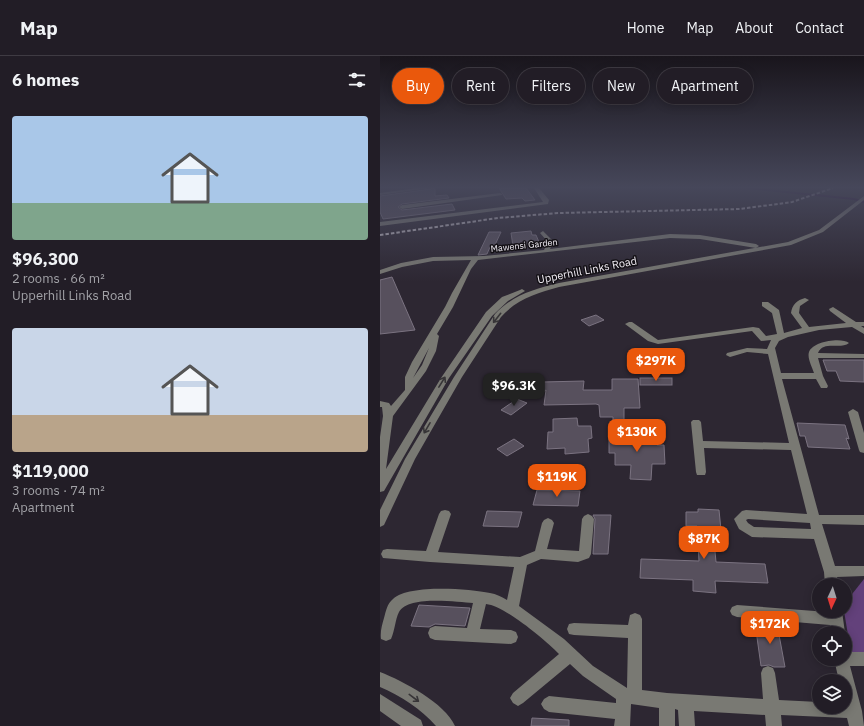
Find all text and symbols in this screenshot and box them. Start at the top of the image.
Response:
text: Map [20,16,58,40]
text: Home [627,19,664,37]
text: Map [686,19,713,37]
text: About [735,19,773,37]
text: Contact [795,19,844,37]
chip: Buy [392,68,444,104]
chip: Rent [452,68,509,104]
chip: Filters [517,68,585,104]
chip: New [593,68,649,104]
chip: Apartment [657,68,753,104]
text: 6 homes [12,69,79,91]
icon: filters [346,69,368,91]
icon: home [154,142,226,214]
street label: Mawensi Garden [490,236,558,254]
text: $96,300 [12,248,79,270]
street label: Upperhill Links Road [536,253,638,287]
text: 2 rooms · 66 m² [12,270,105,287]
text: Upperhill Links Road [12,287,132,304]
one-way arrow [492,313,501,324]
pin: $297K [628,348,684,382]
text: $297K [636,352,676,369]
icon: home [154,354,226,426]
pin: $96.3K [481,373,547,407]
one-way arrow [439,376,447,388]
text: $96.3K [492,377,536,394]
pin: $130K [609,419,665,453]
one-way arrow [423,422,431,434]
text: $130K [617,423,657,440]
text: $119,000 [12,460,89,482]
pin: $119K [529,464,585,498]
text: $119K [537,468,577,485]
text: 3 rooms · 74 m² [12,482,105,499]
text: Apartment [12,499,75,516]
pin: $87K [680,526,728,560]
text: $87K [688,530,720,547]
north arrow [812,578,852,618]
map controls [812,578,852,714]
pin: $172K [742,611,798,645]
text: $172K [750,615,790,632]
button: locate [812,626,852,666]
button: layers [812,674,852,714]
one-way arrow [409,693,420,702]

